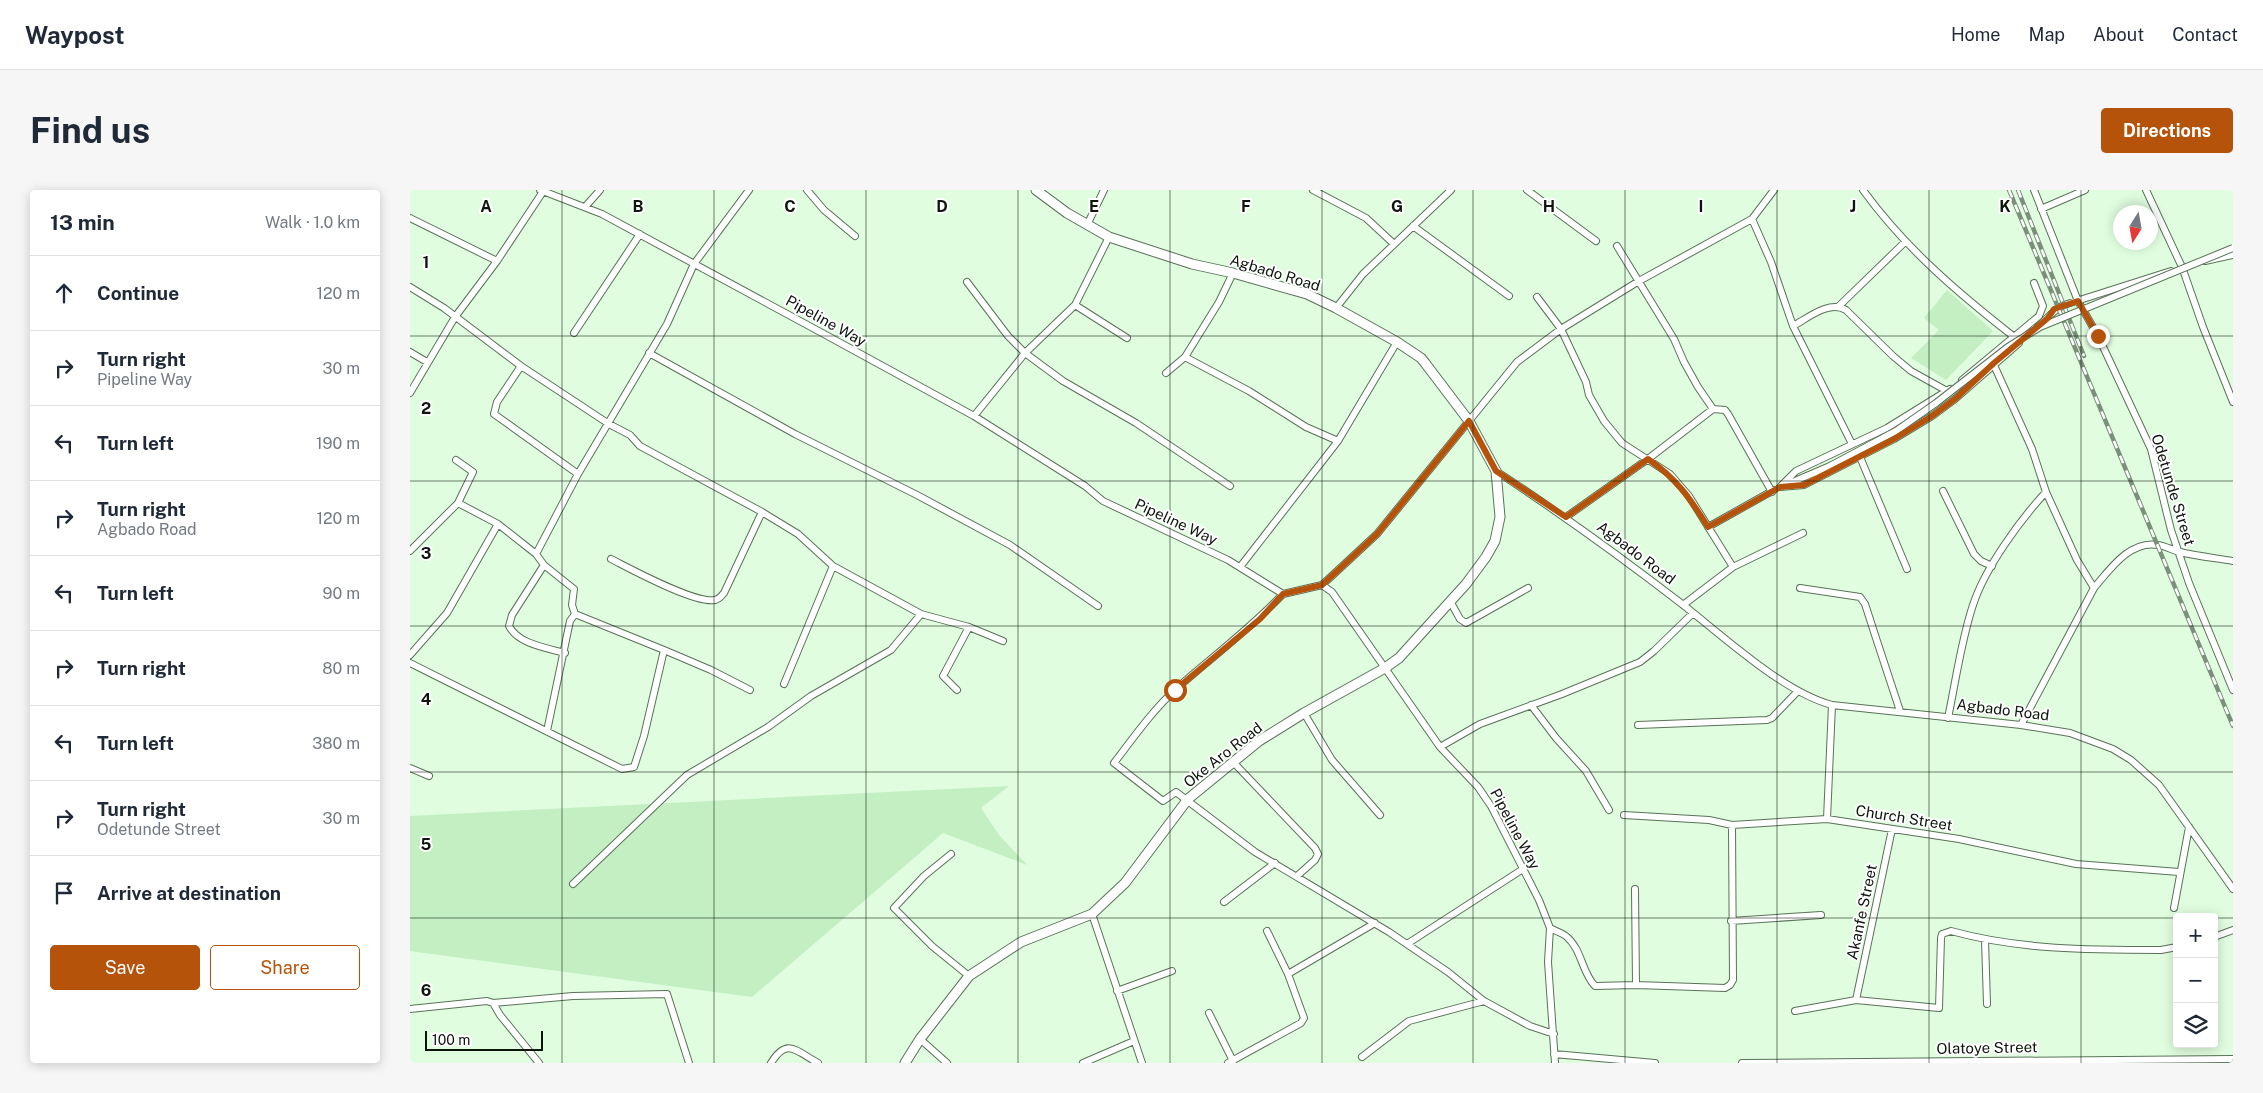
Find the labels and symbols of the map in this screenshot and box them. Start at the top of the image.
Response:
text: A [480,197,492,216]
text: B [633,197,644,216]
text: C [784,197,796,216]
text: D [936,197,948,216]
text: E [1089,197,1099,216]
text: F [1241,197,1251,216]
text: G [1391,197,1403,216]
text: H [1543,197,1555,216]
text: I [1699,197,1703,216]
text: J [1850,197,1856,216]
text: K [1999,197,2011,216]
north arrow [2113,205,2158,250]
street label: Agbado Road [1228,251,1322,294]
text: 1 [423,253,429,272]
street label: Pipeline Way [783,292,869,350]
route end [2087,325,2110,348]
text: 2 [421,399,431,418]
street label: Odetunde Street [2148,432,2199,548]
street label: Pipeline Way [1132,495,1220,548]
street label: Agbado Road [1594,518,1679,587]
text: 3 [421,544,431,563]
route start [1164,679,1187,702]
text: 4 [421,690,432,709]
street label: Agbado Road [1956,695,2050,724]
street label: Oke Aro Road [1180,719,1265,791]
street label: Pipeline Way [1487,785,1544,872]
street label: Church Street [1855,801,1954,834]
text: 5 [421,835,432,854]
street label: Akanfe Street [1843,862,1880,961]
text: 6 [421,981,431,1000]
scale bar [425,1028,542,1051]
street label: Olatoye Street [1936,1038,2038,1057]

